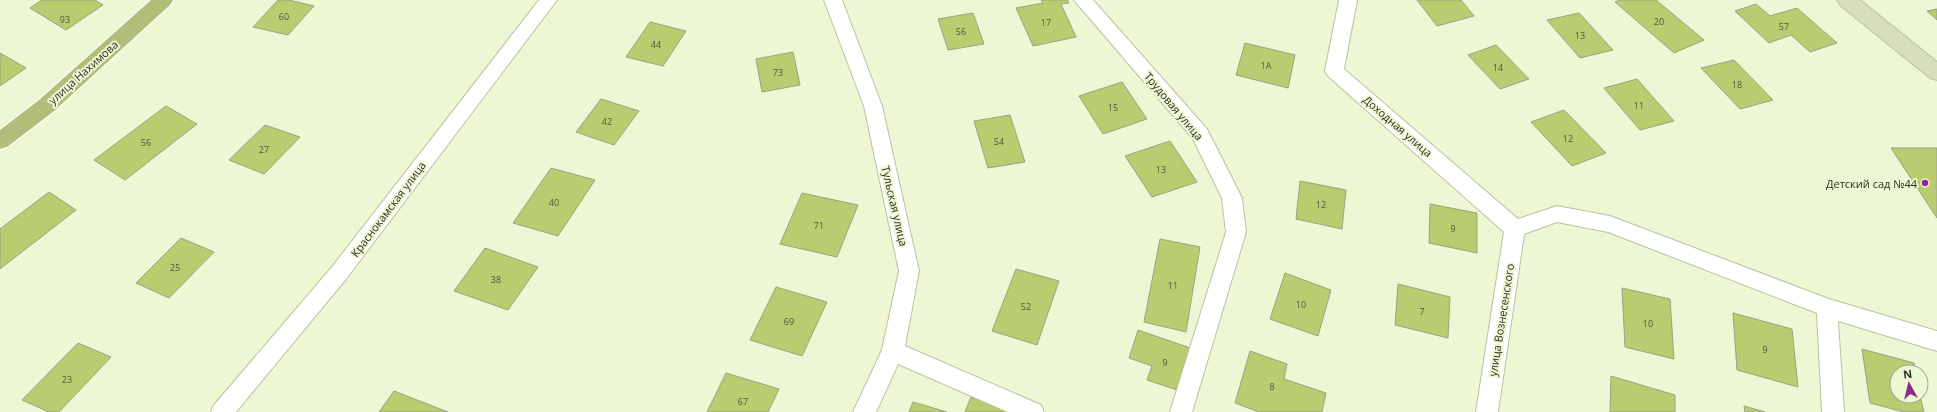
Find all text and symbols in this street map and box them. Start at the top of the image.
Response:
house number: 60 [279,10,289,23]
house number: 93 [60,13,70,26]
house number: 20 [1654,15,1664,28]
house number: 17 [1041,16,1051,29]
house number: 57 [1779,20,1789,33]
house number: 56 [956,25,966,38]
house number: 13 [1575,29,1585,42]
street label: улица Нахимова [45,37,121,107]
house number: 44 [651,38,661,51]
house number: 1А [1261,59,1272,72]
house number: 14 [1493,61,1503,74]
house number: 73 [773,66,783,79]
street label: Трудовая улица [1141,69,1207,143]
house number: 18 [1732,78,1742,91]
street label: Доходная улица [1360,92,1436,160]
house number: 11 [1634,99,1644,112]
house number: 15 [1108,101,1118,114]
house number: 42 [602,115,612,128]
house number: 12 [1563,132,1573,145]
house number: 54 [994,135,1004,148]
house number: 56 [141,136,151,149]
house number: 27 [259,143,269,156]
street label: Краснокамская улица [347,158,429,260]
house number: 13 [1156,163,1166,176]
street label: Тульская улица [878,164,912,248]
place label: Детский сад №44 [1826,176,1918,191]
marker: Детский сад №44 [1920,178,1930,188]
house number: 40 [549,196,559,209]
house number: 12 [1316,198,1326,211]
house number: 71 [814,219,824,232]
house number: 9 [1450,222,1456,235]
house number: 25 [170,261,180,274]
street label: улица Вознесенского [1485,262,1517,378]
house number: 38 [491,273,501,286]
house number: 11 [1168,279,1178,292]
house number: 10 [1296,298,1306,311]
house number: 52 [1021,300,1031,313]
house number: 7 [1419,305,1425,318]
house number: 69 [784,315,794,328]
house number: 10 [1643,317,1653,330]
house number: 9 [1762,343,1768,356]
house number: 9 [1162,356,1168,369]
north arrow [1889,364,1929,404]
text: N [1902,366,1913,382]
house number: 23 [62,373,72,386]
house number: 8 [1269,380,1275,393]
house number: 67 [738,395,748,408]

